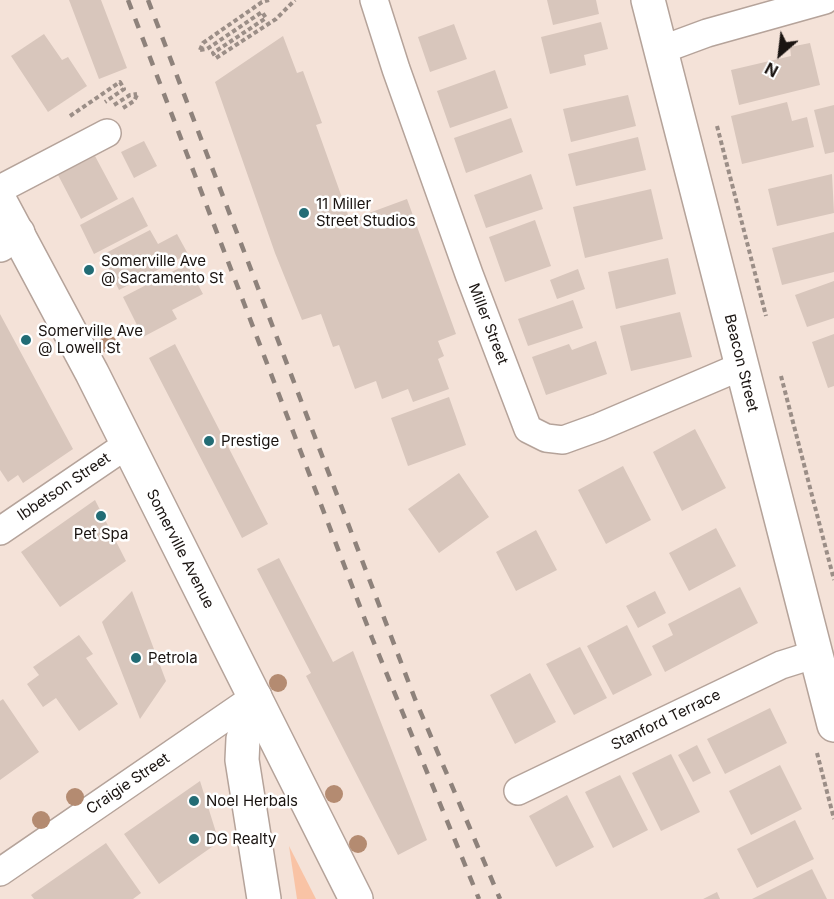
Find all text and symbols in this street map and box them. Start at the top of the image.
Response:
north arrow [750,24,810,84]
text: N [761,58,782,82]
place label: 11 Miller Street Studios [316,195,416,230]
marker: 11 Miller Street Studios [297,206,311,220]
place label: Somerville Ave @ Sacramento St [101,252,224,287]
marker: Somerville Ave @ Sacramento St [82,263,96,277]
street label: Miller Street [464,281,512,367]
street label: Beacon Street [720,312,762,414]
place label: Somerville Ave @ Lowell St [38,322,143,357]
marker: Somerville Ave @ Lowell St [19,333,33,347]
place label: Prestige [221,432,279,450]
marker: Prestige [202,434,216,448]
street label: Ibbetson Street [14,449,114,525]
street label: Somerville Avenue [142,486,218,612]
marker: Pet Spa [94,509,108,523]
place label: Pet Spa [74,525,128,543]
place label: Petrola [148,649,198,667]
marker: Petrola [129,651,143,665]
street label: Stanford Terrace [608,686,724,754]
street label: Craigie Street [83,749,173,819]
place label: Noel Herbals [206,792,298,810]
marker: Noel Herbals [187,794,201,808]
place label: DG Realty [206,830,276,848]
marker: DG Realty [187,832,201,846]

